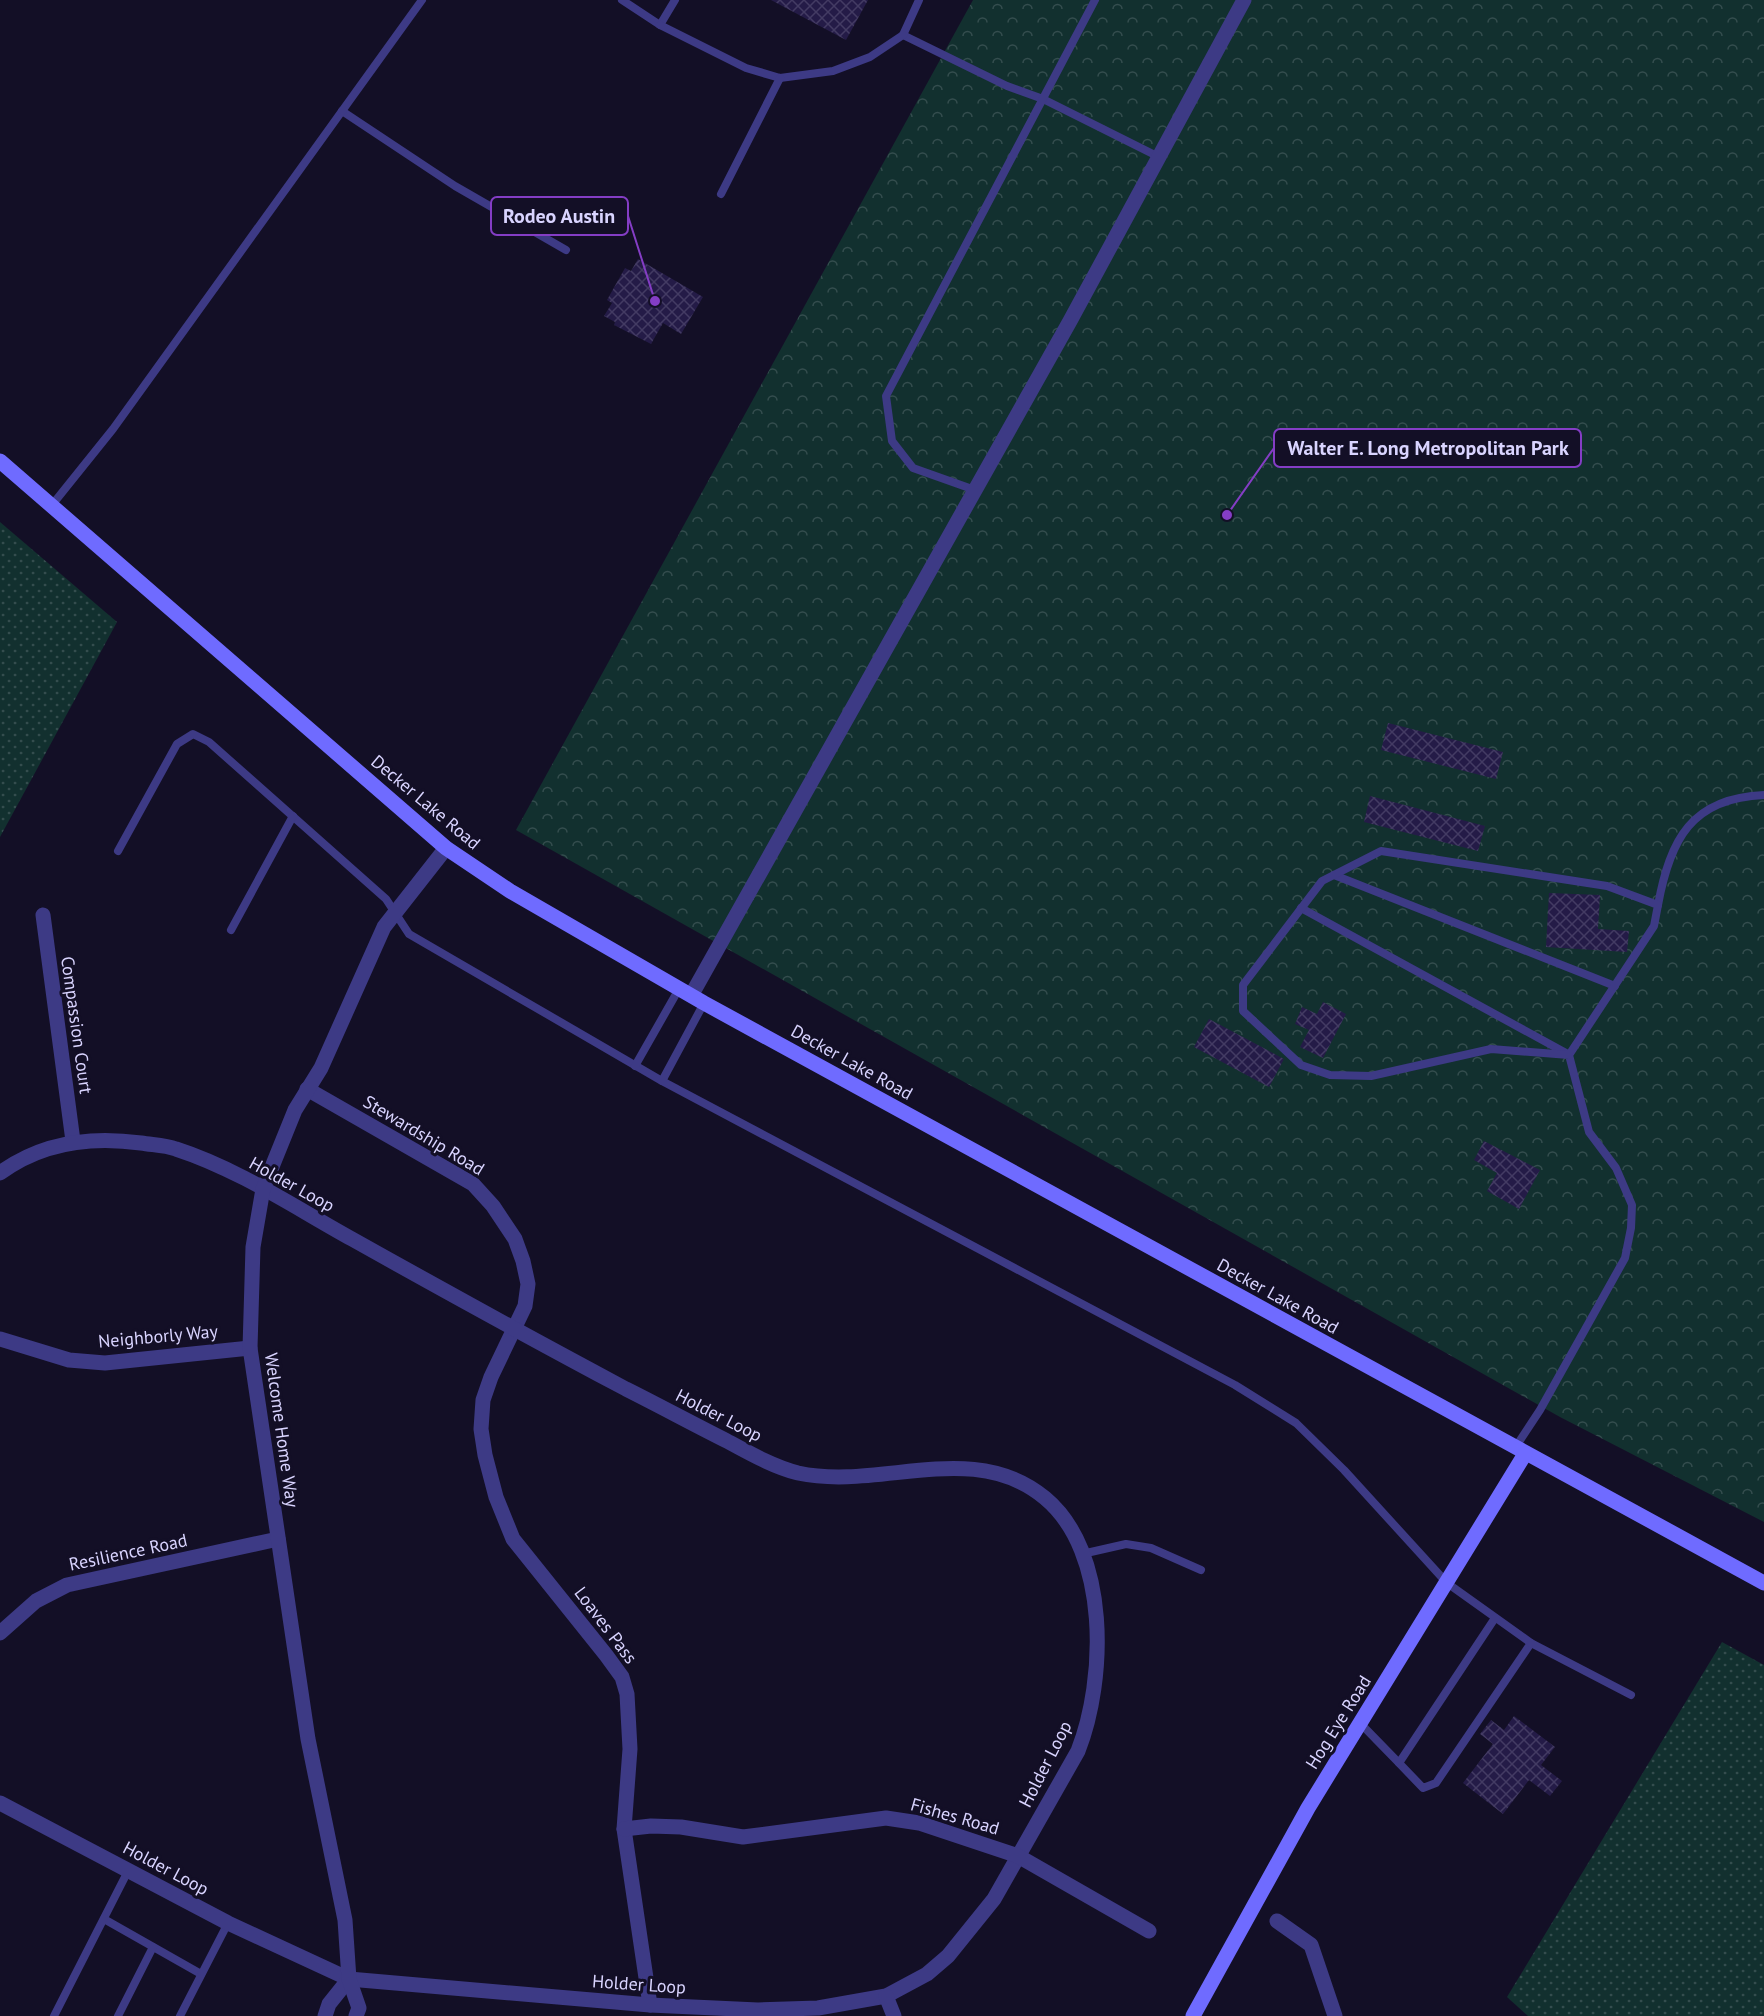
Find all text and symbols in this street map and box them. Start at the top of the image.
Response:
callout: Rodeo Austin [491,197,628,235]
text: Rodeo Austin [503,203,615,229]
callout: Walter E. Long Metropolitan Park [1274,429,1581,467]
text: Walter E. Long Metropolitan Park [1287,435,1569,461]
street label: Decker Lake Road [367,750,485,854]
street label: Compassion Court [56,955,98,1095]
street label: Decker Lake Road [787,1019,917,1105]
street label: Stewardship Road [359,1090,489,1180]
street label: Holder Loop [245,1151,339,1217]
street label: Decker Lake Road [1213,1253,1343,1339]
street label: Neighborly Way [97,1319,219,1353]
street label: Welcome Home Way [260,1351,304,1509]
street label: Holder Loop [672,1383,766,1447]
street label: Resilience Road [67,1528,189,1576]
street label: Loaves Pass [570,1582,642,1668]
street label: Hog Eye Road [1300,1671,1376,1773]
street label: Holder Loop [1013,1717,1077,1811]
street label: Fishes Road [908,1792,1002,1840]
street label: Holder Loop [119,1836,213,1900]
street label: Holder Loop [591,1969,687,1999]

